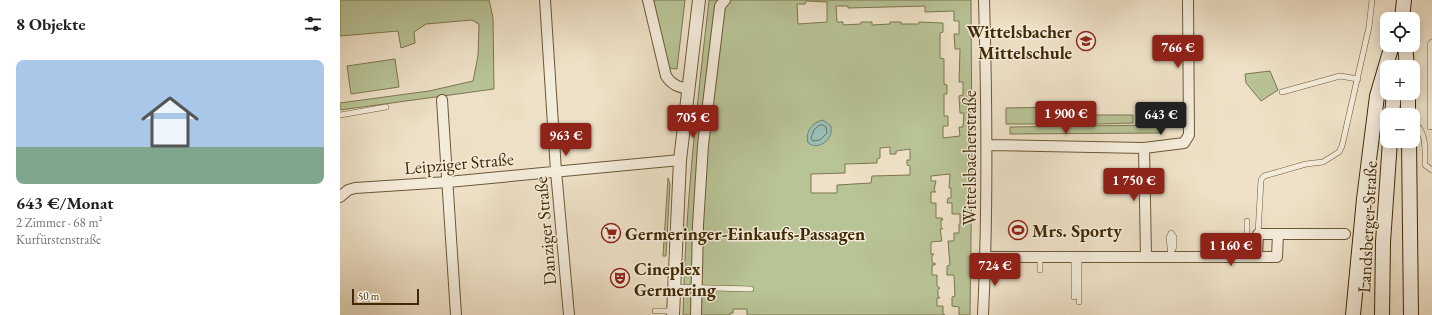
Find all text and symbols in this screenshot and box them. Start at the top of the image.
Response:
map controls [1380,12,1420,148]
button: locate [1380,12,1420,52]
text: 8 Objekte [16,13,86,35]
icon: filters [302,13,324,35]
place label: Wittelsbacher Mittelschule [966,20,1073,64]
school or university icon: Wittelsbacher Mittelschule [1075,30,1097,52]
pin: 766 € [1150,35,1206,69]
text: 766 € [1161,39,1195,56]
button: + [1380,60,1420,100]
icon: home [134,86,206,158]
street label: Wittelsbacherstraße [958,90,981,226]
pin: 1 900 € [1029,101,1103,135]
pin: 643 € [1133,102,1189,136]
pin: 705 € [665,105,721,139]
text: 1 900 € [1044,105,1088,122]
text: 643 € [1144,106,1178,123]
button: − [1380,108,1420,148]
text: 705 € [676,109,710,126]
pin: 963 € [538,123,594,157]
text: 963 € [549,127,583,144]
street label: Leipziger Straße [403,147,515,179]
street label: Landsberger Straße [1352,160,1382,294]
pin: 1 750 € [1097,168,1171,202]
text: 1 750 € [1112,172,1156,189]
street label: Danziger Straße [529,176,561,286]
text: 643 €/Monat [16,192,114,214]
text: 2 Zimmer · 68 m² [16,214,102,231]
sports icon: Mrs. Sporty [1007,219,1029,241]
place label: Mrs. Sporty [1032,219,1122,242]
supermarket icon: Germeringer-Einkaufs-Passagen [600,222,622,244]
place label: Germeringer-Einkaufs-Passagen [625,222,865,245]
text: Kurfürstenstraße [16,231,101,248]
pin: 1 160 € [1194,233,1268,267]
text: 1 160 € [1209,237,1253,254]
pin: 724 € [967,253,1023,287]
place label: Cineplex Germering [634,257,717,301]
text: 724 € [978,257,1012,274]
theatre icon: Cineplex Germering [609,267,631,289]
scale bar [352,287,419,306]
text: 50 m [358,289,379,303]

